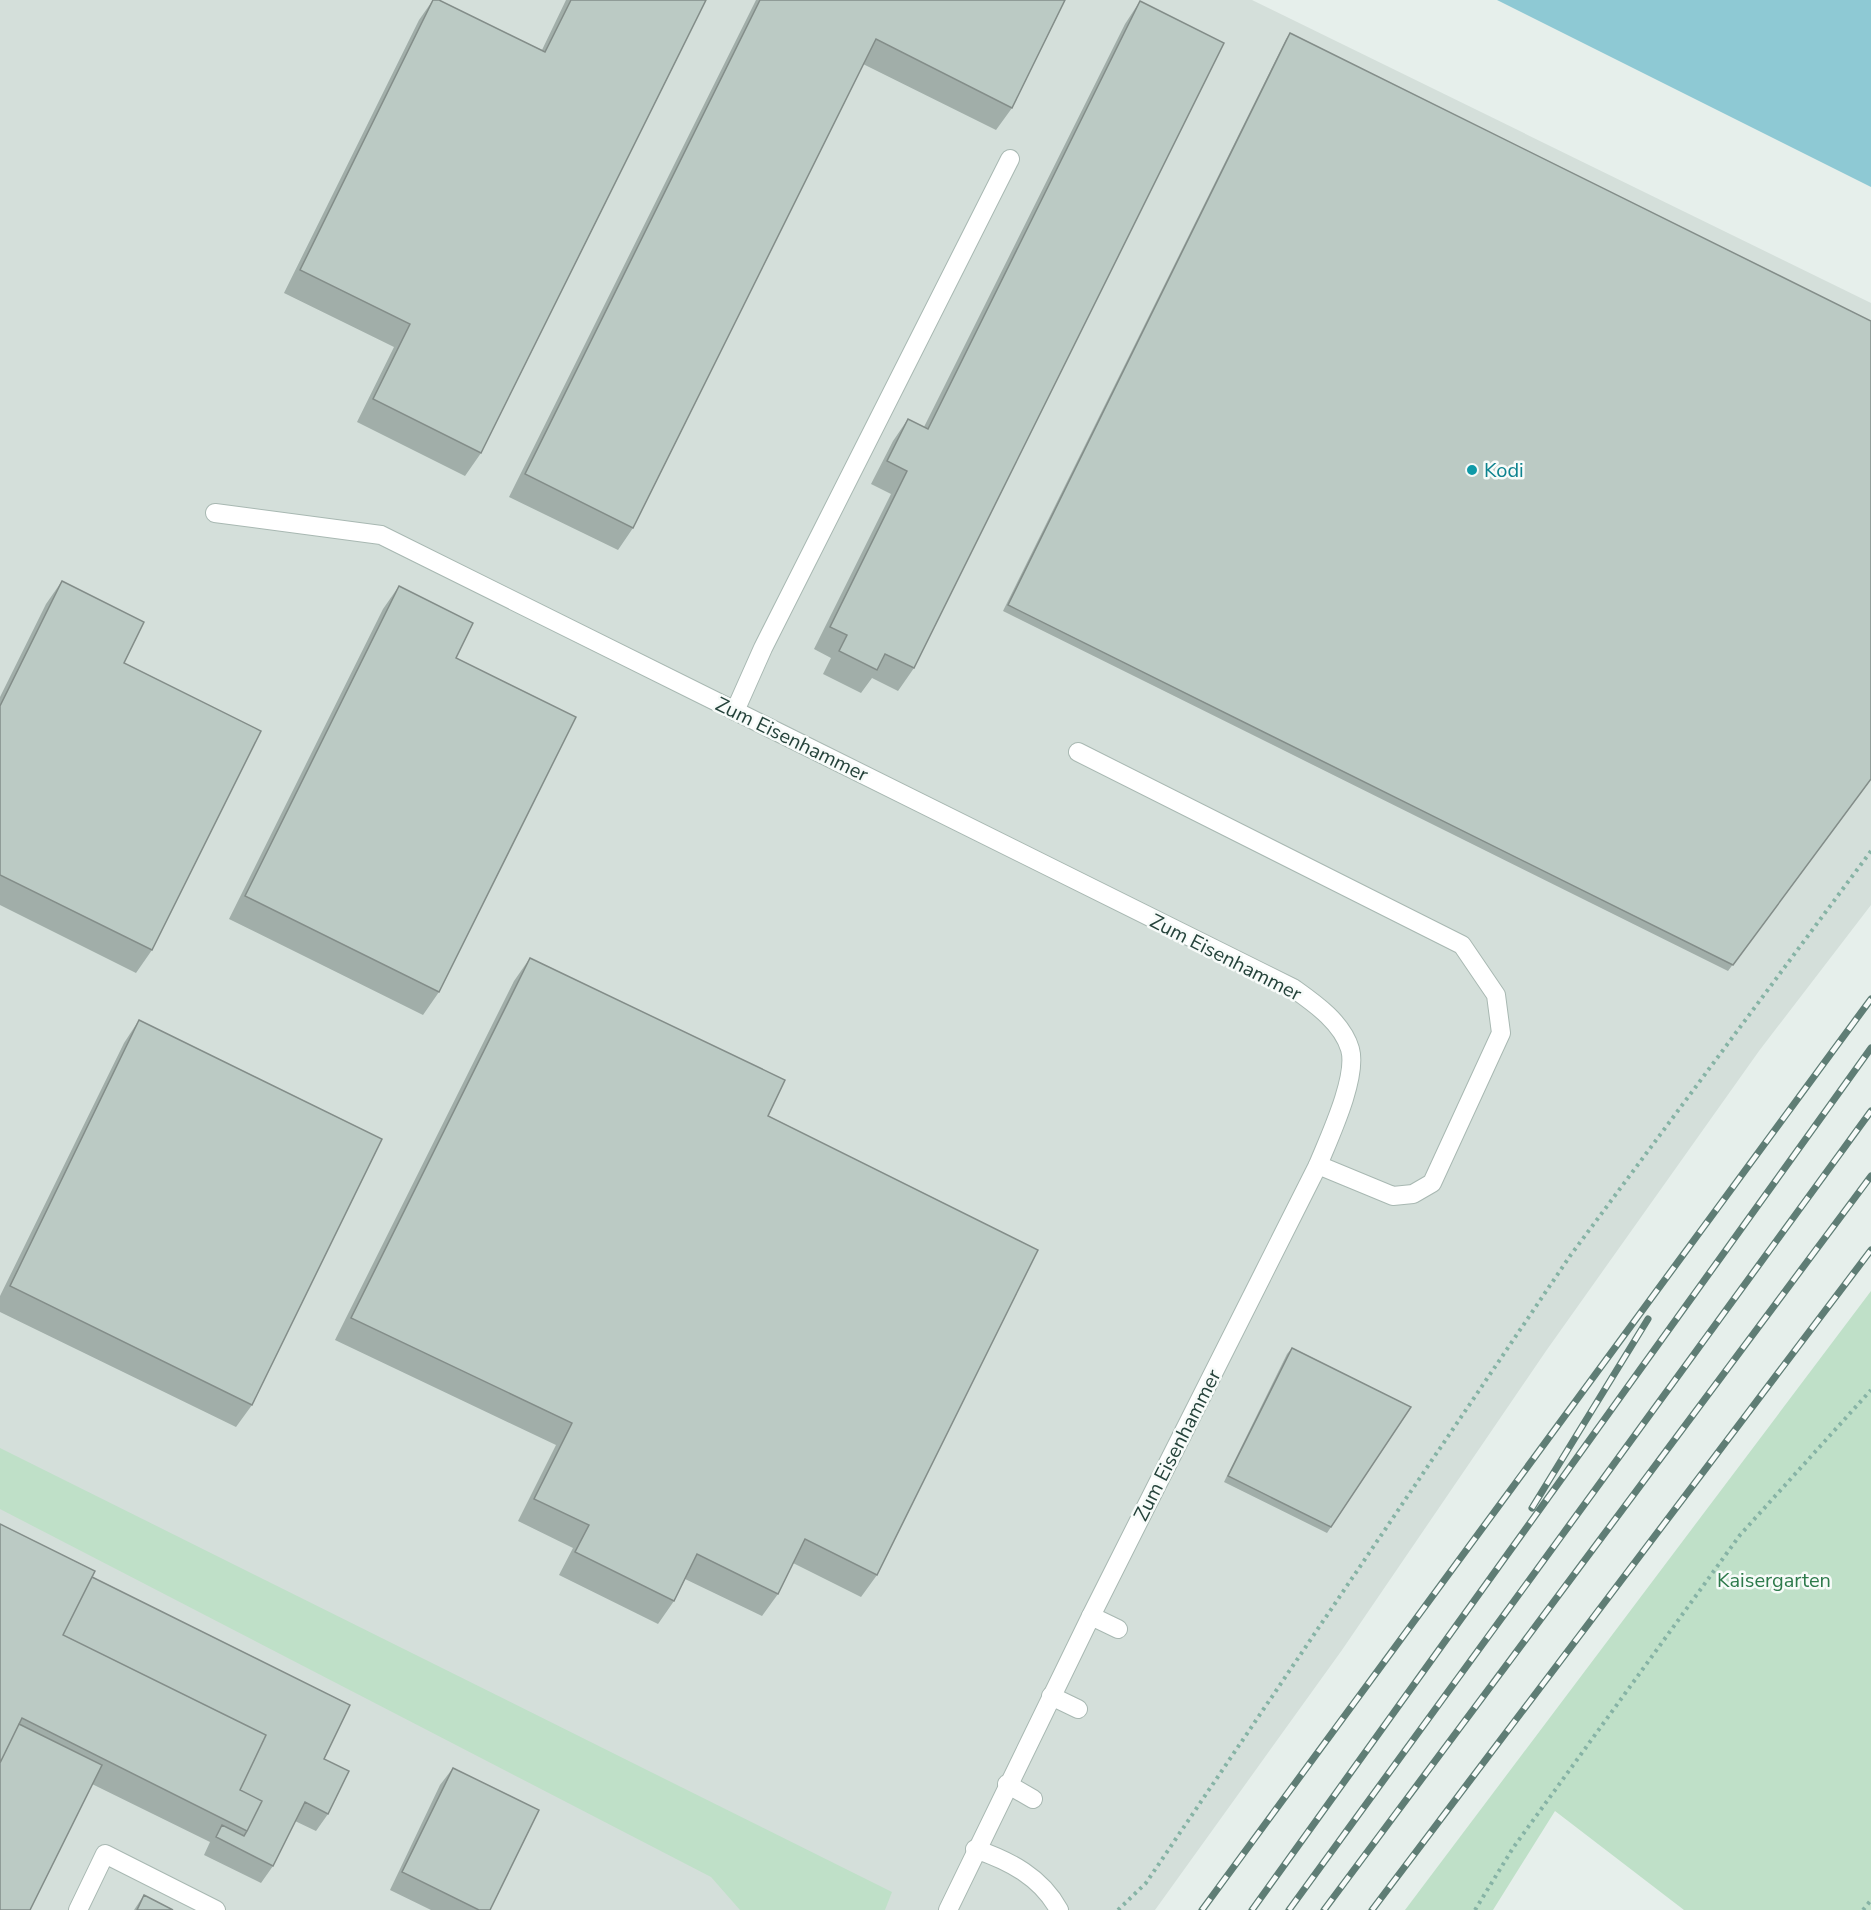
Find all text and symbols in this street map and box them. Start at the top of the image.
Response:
place label: Kodi [1484,457,1524,484]
marker: Kodi [1465,463,1479,477]
street label: Zum Eisenhammer [711,691,873,788]
street label: Zum Eisenhammer [1145,908,1306,1007]
street label: Zum Eisenhammer [1128,1365,1227,1526]
park label: Kaisergarten [1717,1567,1831,1594]

